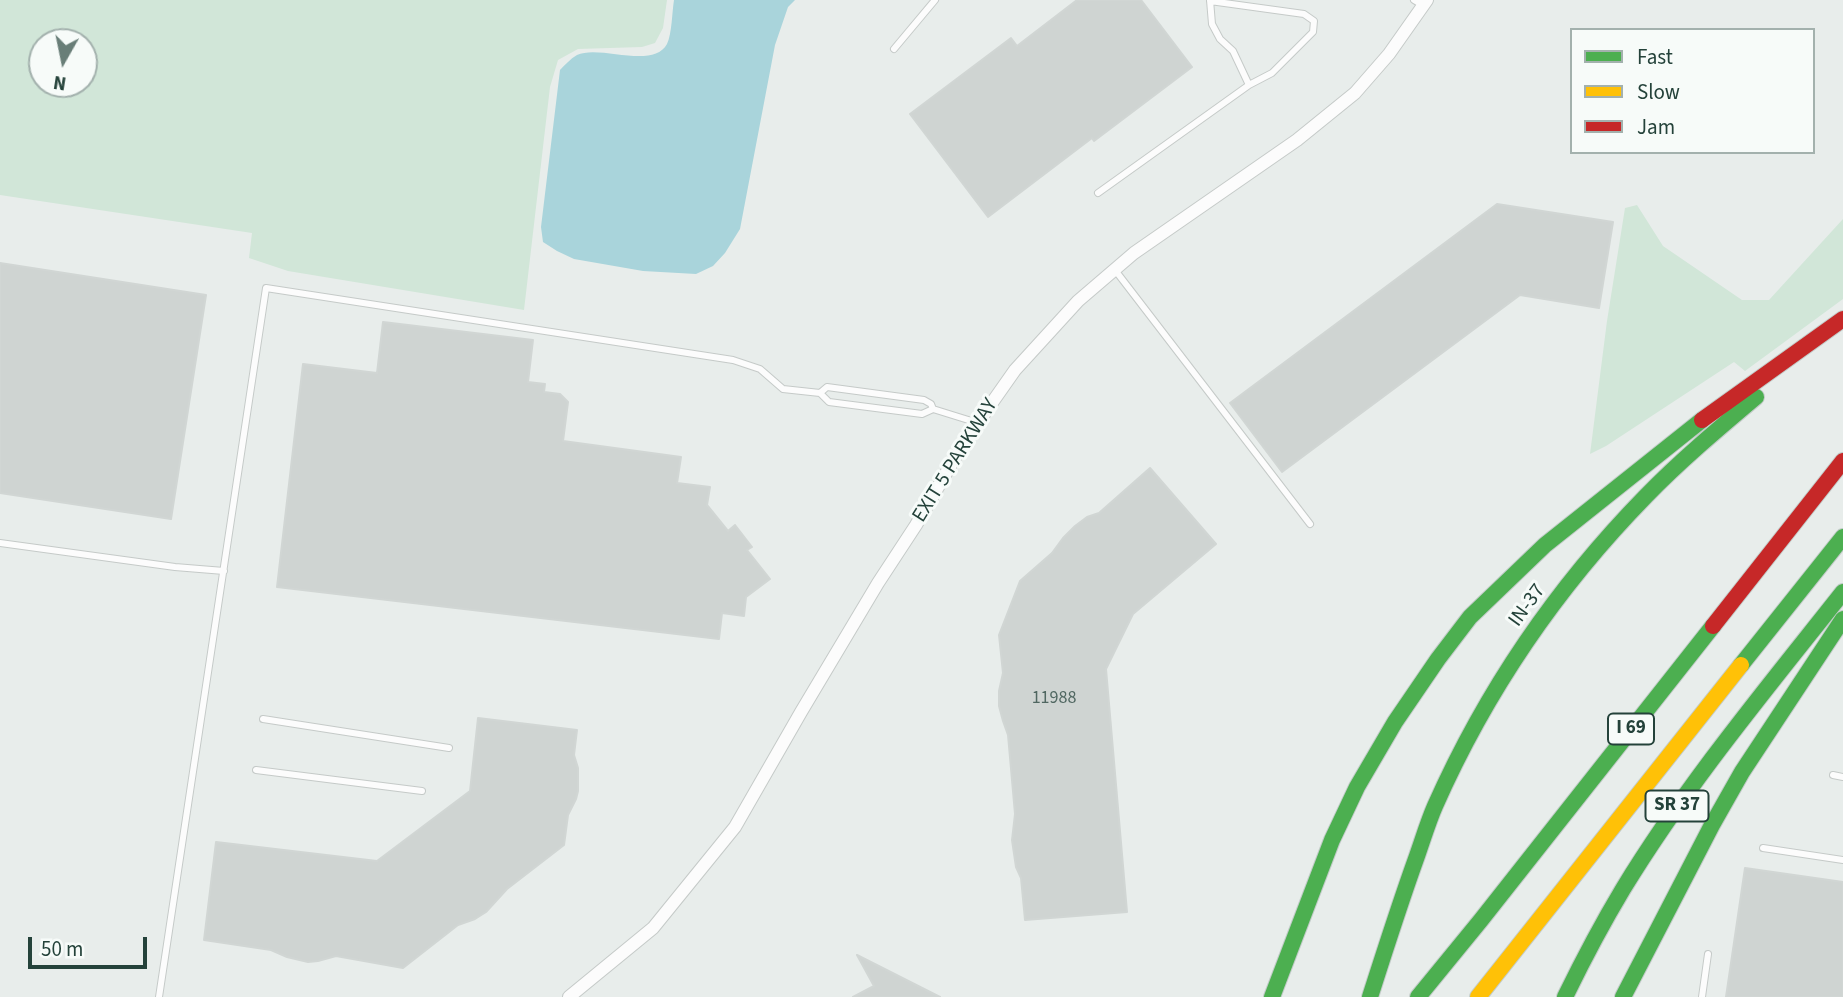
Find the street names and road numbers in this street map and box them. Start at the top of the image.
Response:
street label: EXIT 5 PARKWAY [908,394,1004,528]
street label: IN-37 [1504,580,1552,632]
road number: I 69 [1608,714,1654,744]
road number: SR 37 [1646,790,1708,821]

